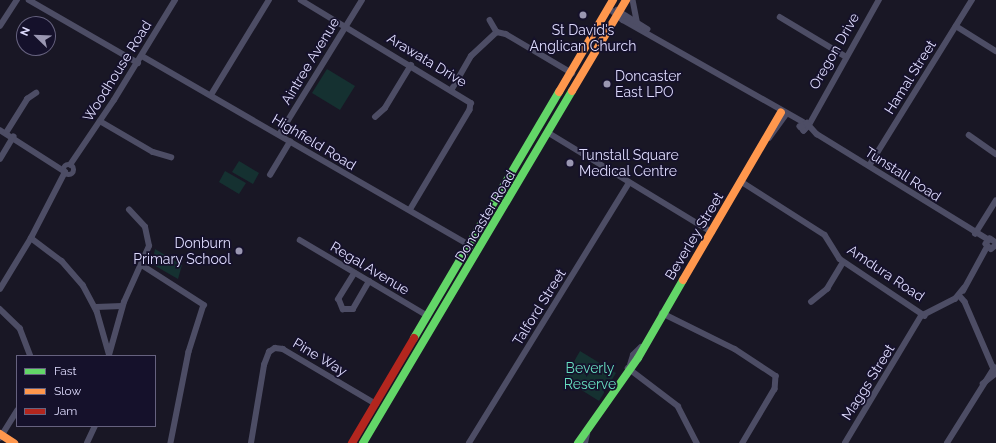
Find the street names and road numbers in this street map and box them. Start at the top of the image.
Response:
street label: Oregon Drive [805,10,863,92]
street label: Aintree Avenue [277,14,343,108]
street label: Woodhouse Road [79,17,155,125]
street label: Arawata Drive [384,30,470,90]
street label: Hamal Street [880,37,940,117]
street label: Highfield Road [269,110,359,174]
street label: Tunstall Road [862,143,944,205]
street label: Doncaster Road [451,167,519,265]
street label: Beverley Street [661,189,727,283]
street label: Regal Avenue [327,238,413,298]
street label: Amdura Road [844,241,928,305]
street label: Talford Street [509,266,569,348]
street label: Pine Way [290,334,350,380]
street label: Maggs Street [838,341,898,423]

